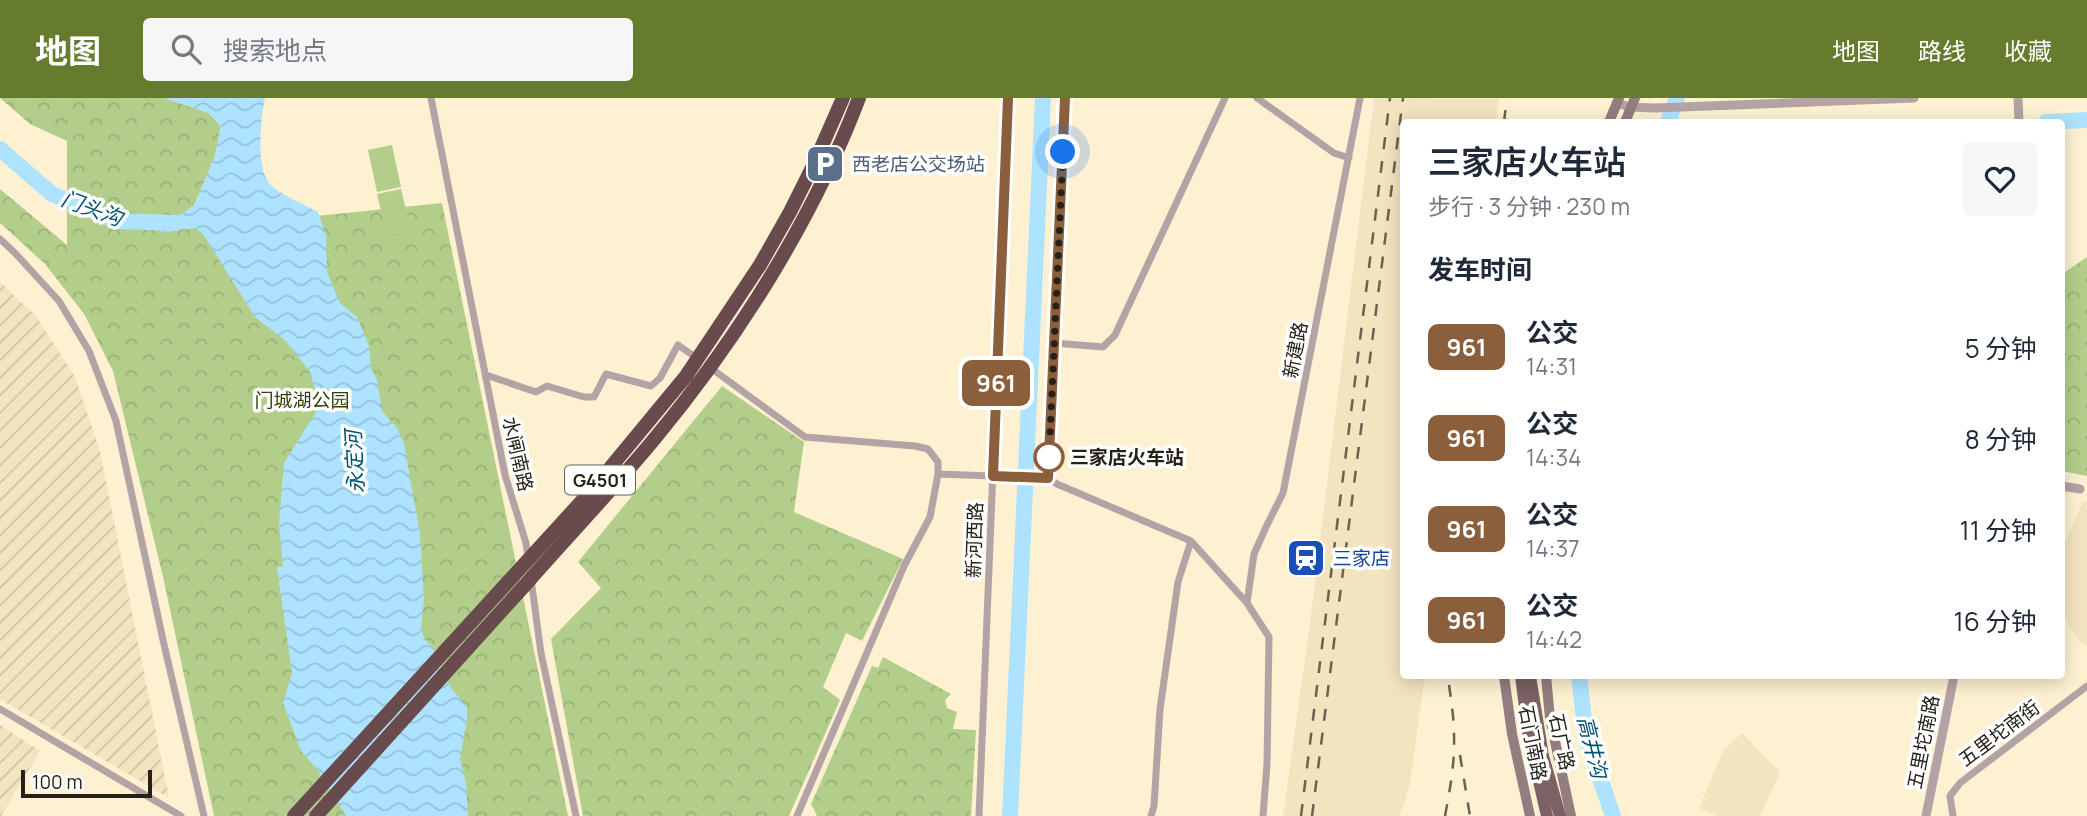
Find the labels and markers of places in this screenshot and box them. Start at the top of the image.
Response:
parking icon: 西老店公交场站 [804,143,846,185]
place label: 西老店公交场站 [852,151,985,177]
marker: 三家店火车站 [1034,442,1064,472]
place label: 三家店火车站 [1070,444,1184,470]
station icon: 三家店 [1285,537,1327,579]
place label: 三家店 [1333,545,1390,571]

